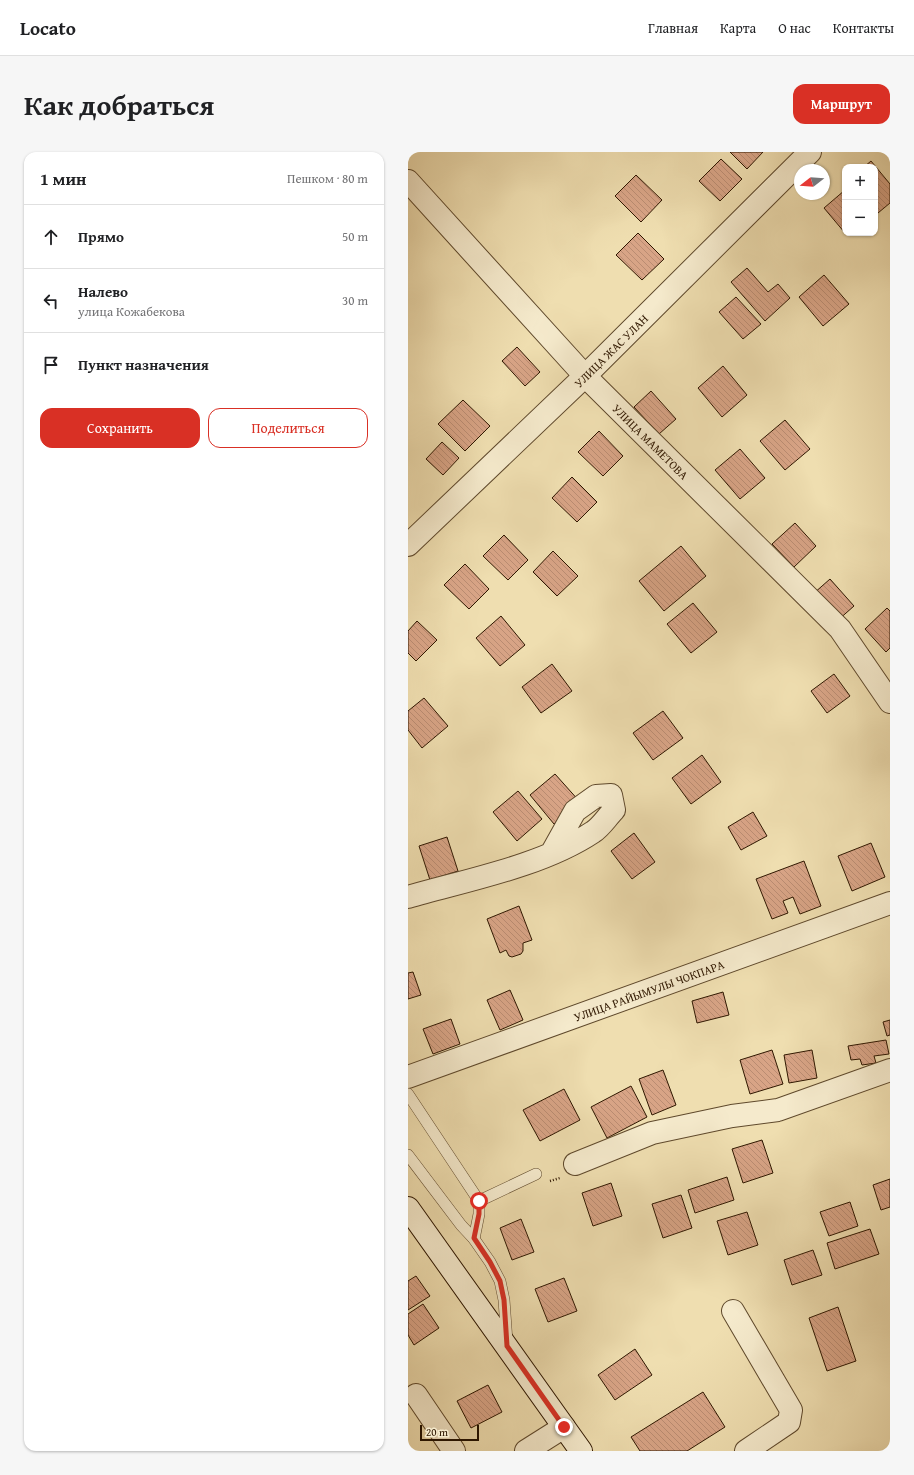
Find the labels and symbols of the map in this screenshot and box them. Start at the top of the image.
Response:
north arrow [794,164,830,200]
street label: УЛИЦА ЖАС УЛАН [570,310,651,391]
street label: УЛИЦА МАМЕТОВА [609,400,693,483]
street label: УЛИЦА РАЙЫМУЛЫ ЧОКПАРА [571,955,727,1025]
route start [470,1192,488,1210]
route end [555,1418,573,1436]
scale bar [420,1423,479,1442]

